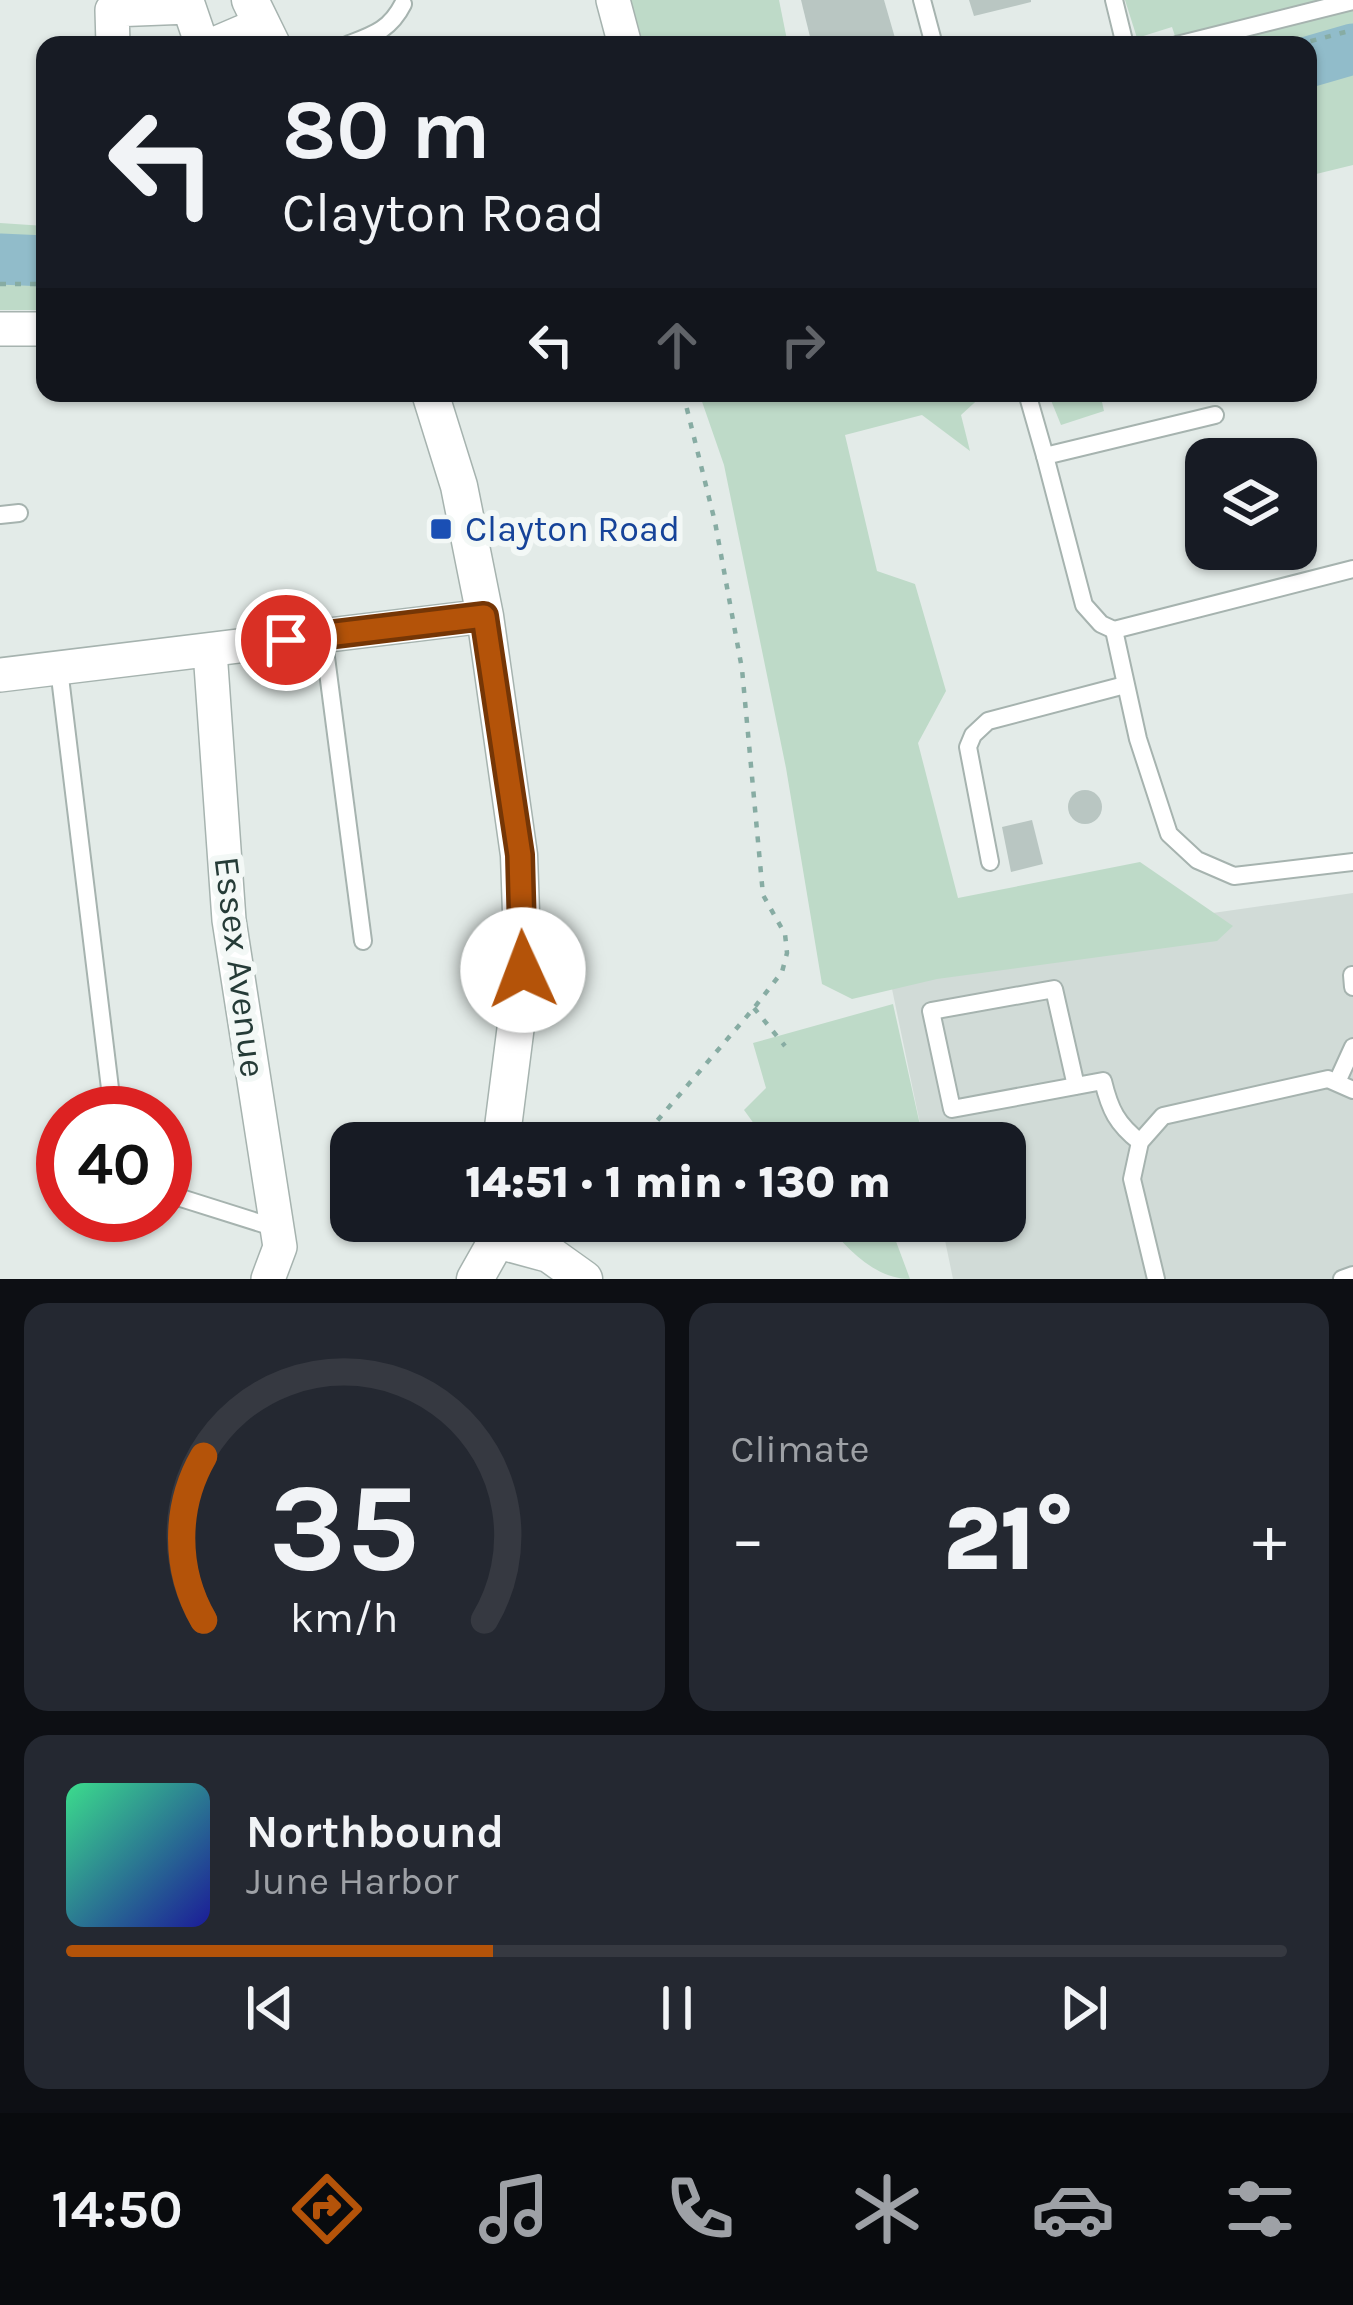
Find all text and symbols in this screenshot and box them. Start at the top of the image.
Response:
text: 80 m [282,81,490,179]
icon: left [84,84,240,240]
text: Clayton Road [282,181,605,245]
icon: left [518,312,584,378]
icon: ahead [644,312,710,378]
icon: right [770,312,836,378]
map controls [1185,438,1317,570]
button: layers [1185,438,1317,570]
place label: Clayton Road [465,508,680,550]
marker: Clayton Road [428,516,454,542]
pin [235,589,337,691]
icon: arrive [253,607,319,673]
street label: Essex Avenue [206,854,274,1080]
position arrow [460,907,586,1033]
speed limit sign: 40 [36,1086,192,1242]
text: 14:51 · 1 min · 130 m [465,1156,891,1208]
text: Climate [731,1426,870,1472]
text: 35 [269,1455,419,1600]
text: 21° [943,1486,1074,1592]
text: − [731,1500,765,1578]
text: + [1252,1500,1287,1578]
text: km/h [290,1593,399,1643]
text: Northbound [246,1806,504,1858]
text: June Harbor [246,1858,458,1904]
icon: previous [237,1975,303,2041]
icon: pause [644,1975,710,2041]
icon: next [1051,1975,1117,2041]
icon: directions [285,2167,369,2251]
icon: music [472,2167,556,2251]
icon: phone [658,2167,742,2251]
icon: climate [845,2167,929,2251]
icon: car [1031,2167,1115,2251]
icon: filters [1218,2167,1302,2251]
text: 14:50 [51,2177,183,2241]

